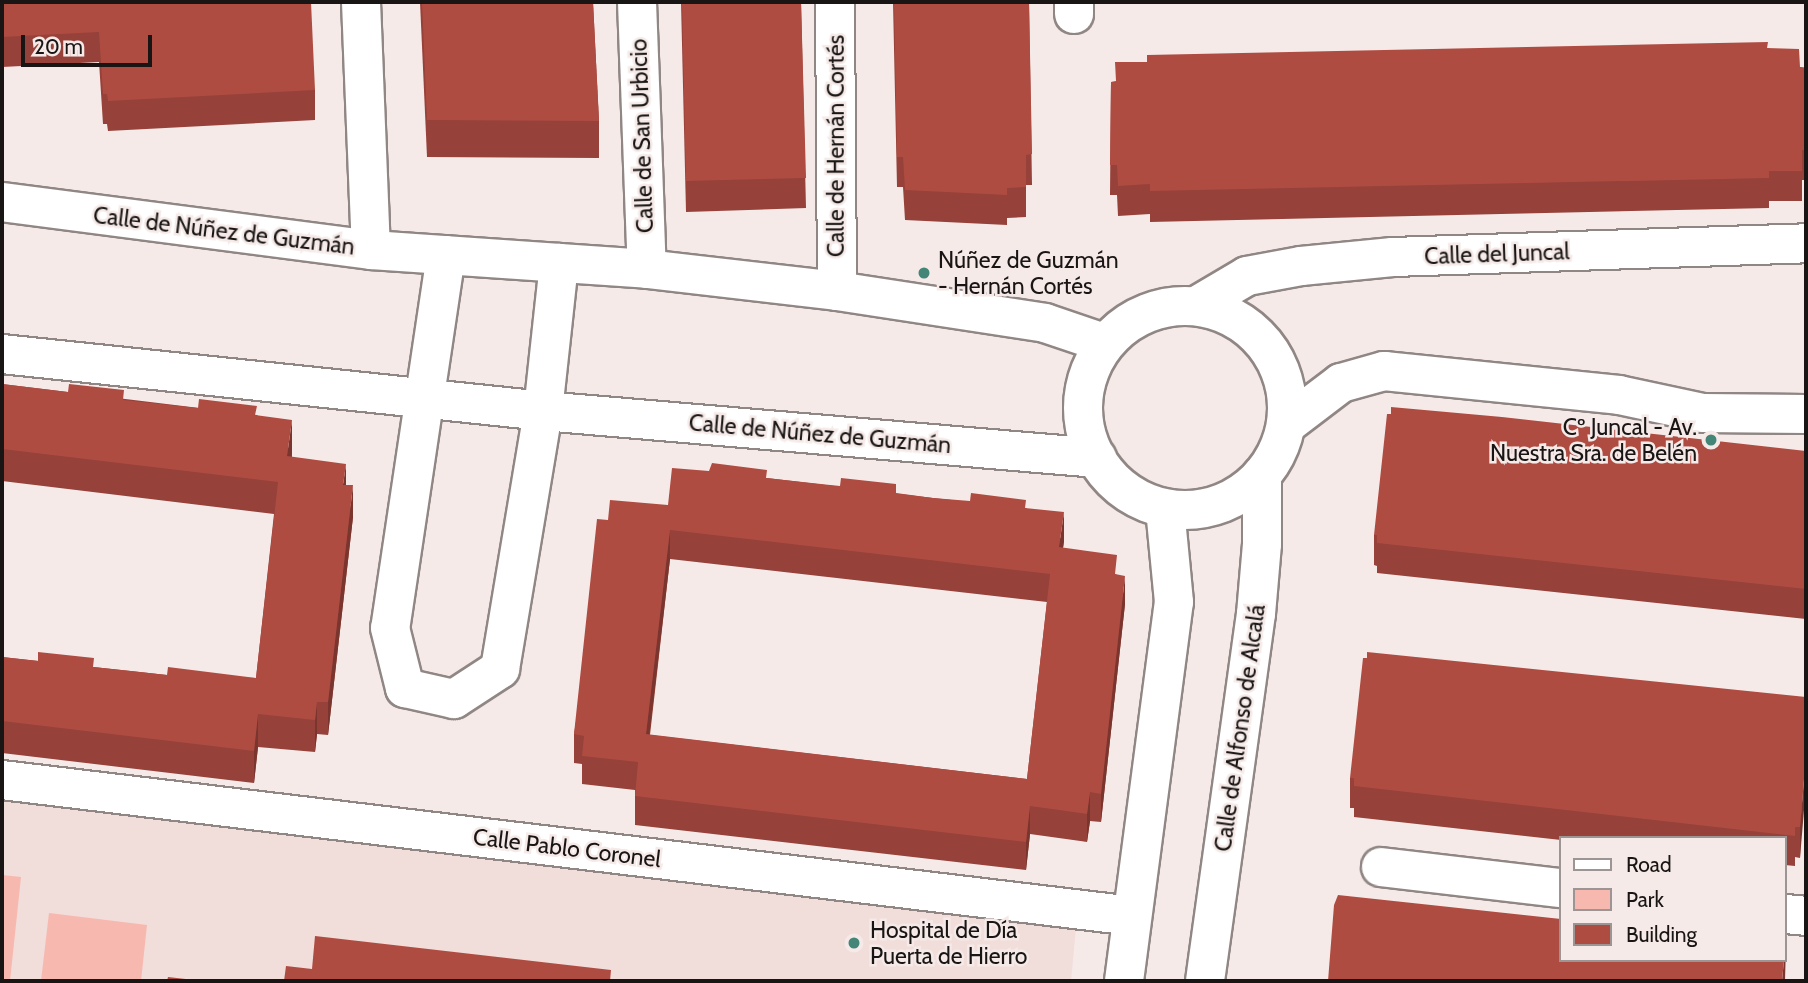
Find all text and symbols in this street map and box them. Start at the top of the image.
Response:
scale bar [24,21,156,65]
text: 20 m [34,34,83,59]
street label: Calle de Hernán Cortés [822,35,850,257]
street label: Calle de San Urbicio [625,38,659,234]
street label: Calle de Núñez de Guzmán [92,201,356,261]
street label: Calle del Juncal [1424,238,1570,270]
place label: Núñez de Guzmán - Hernán Cortés [938,246,1119,300]
marker: Núñez de Guzmán - Hernán Cortés [916,265,932,281]
street label: Calle de Núñez de Guzmán [688,409,952,459]
place label: Cº Juncal - Av. Nuestra Sra. de Belén [1490,413,1697,467]
marker: Cº Juncal - Av. Nuestra Sra. de Belén [1703,432,1719,448]
street label: Calle de Alfonso de Alcalá [1209,603,1271,853]
street label: Calle Pablo Coronel [472,823,662,873]
legend [1560,836,1787,962]
text: Road [1626,852,1672,877]
text: Park [1626,887,1664,912]
place label: Hospital de Día Puerta de Hierro [870,916,1027,970]
text: Building [1626,922,1697,947]
marker: Hospital de Día Puerta de Hierro [844,933,864,953]

